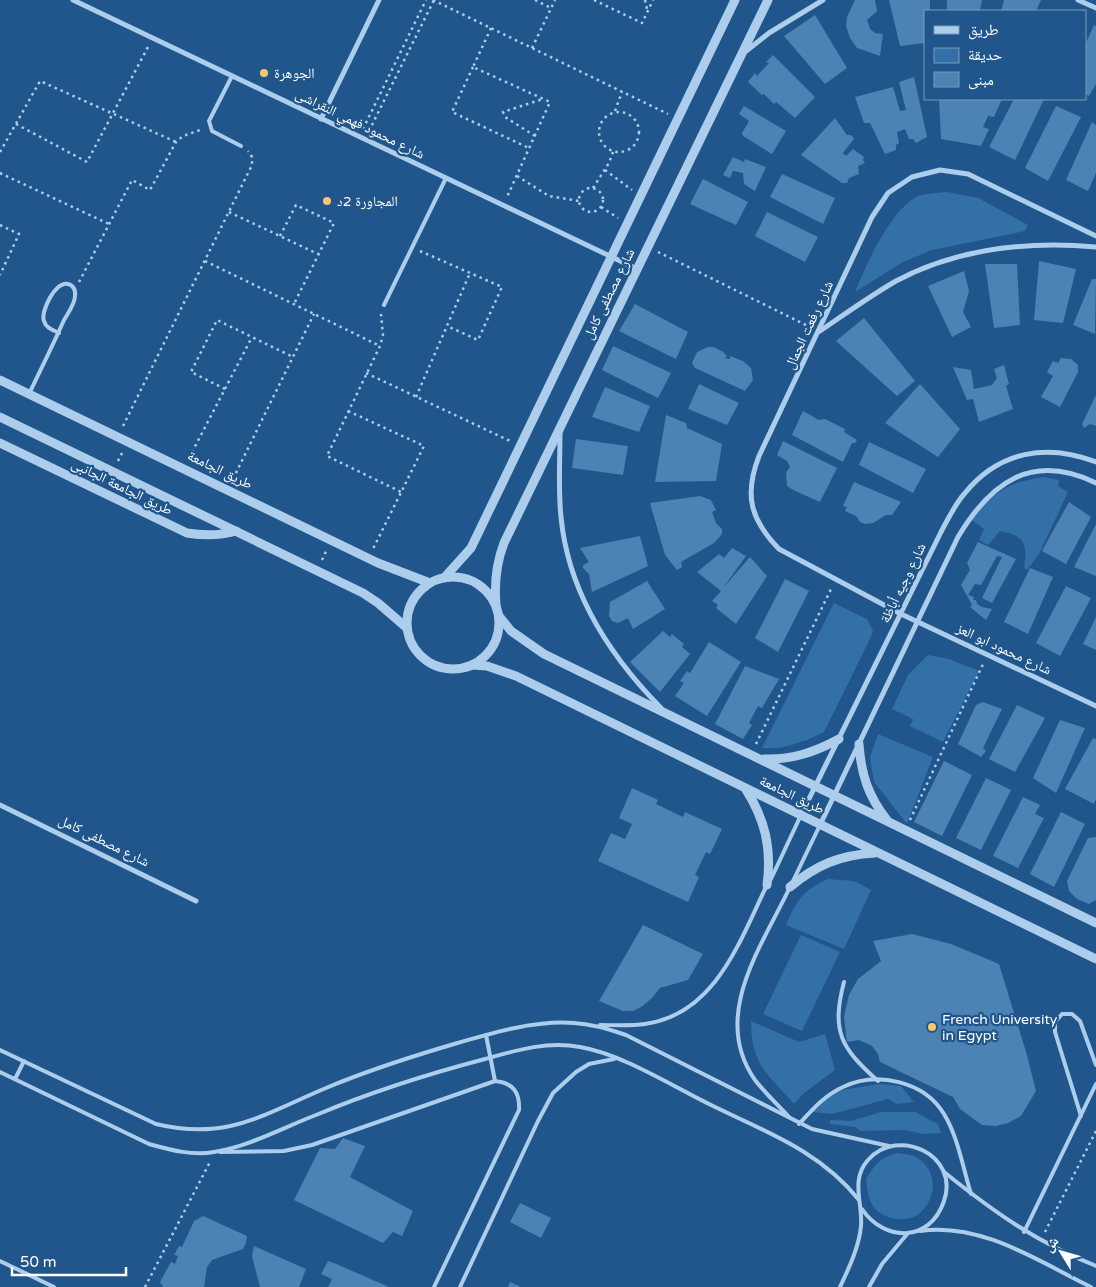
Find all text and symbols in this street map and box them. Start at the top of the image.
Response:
legend [924,10,1086,100]
text: طريق [968,21,999,40]
text: حديقة [968,46,1003,64]
place label: الجوهرة [274,65,315,82]
marker: الجوهرة [258,67,270,79]
text: مبنى [968,71,994,90]
street label: شارع محمود فهمي النقراشى [292,85,427,165]
place label: المجاورة 2د [337,193,398,210]
marker: المجاورة 2د [321,195,333,207]
street label: شارع مصطفى كامل [580,246,639,343]
street label: شارع رفعت الجمال [781,278,838,372]
street label: طريق الجامعة [184,447,255,494]
street label: طريق الجامعة الجانبى [68,455,175,520]
street label: شارع وجيه أباظة [876,540,931,626]
street label: شارع محمود ابو العز [952,619,1054,679]
street label: طريق الجامعة [756,772,827,819]
street label: شارع مصطفى كامل [55,812,152,871]
place label: French University in Egypt [942,1011,1058,1044]
marker: French University in Egypt [926,1021,938,1033]
north arrow [1036,1227,1086,1277]
text: ش [1040,1233,1062,1256]
scale bar [12,1244,126,1276]
text: 50 m [20,1253,57,1271]

